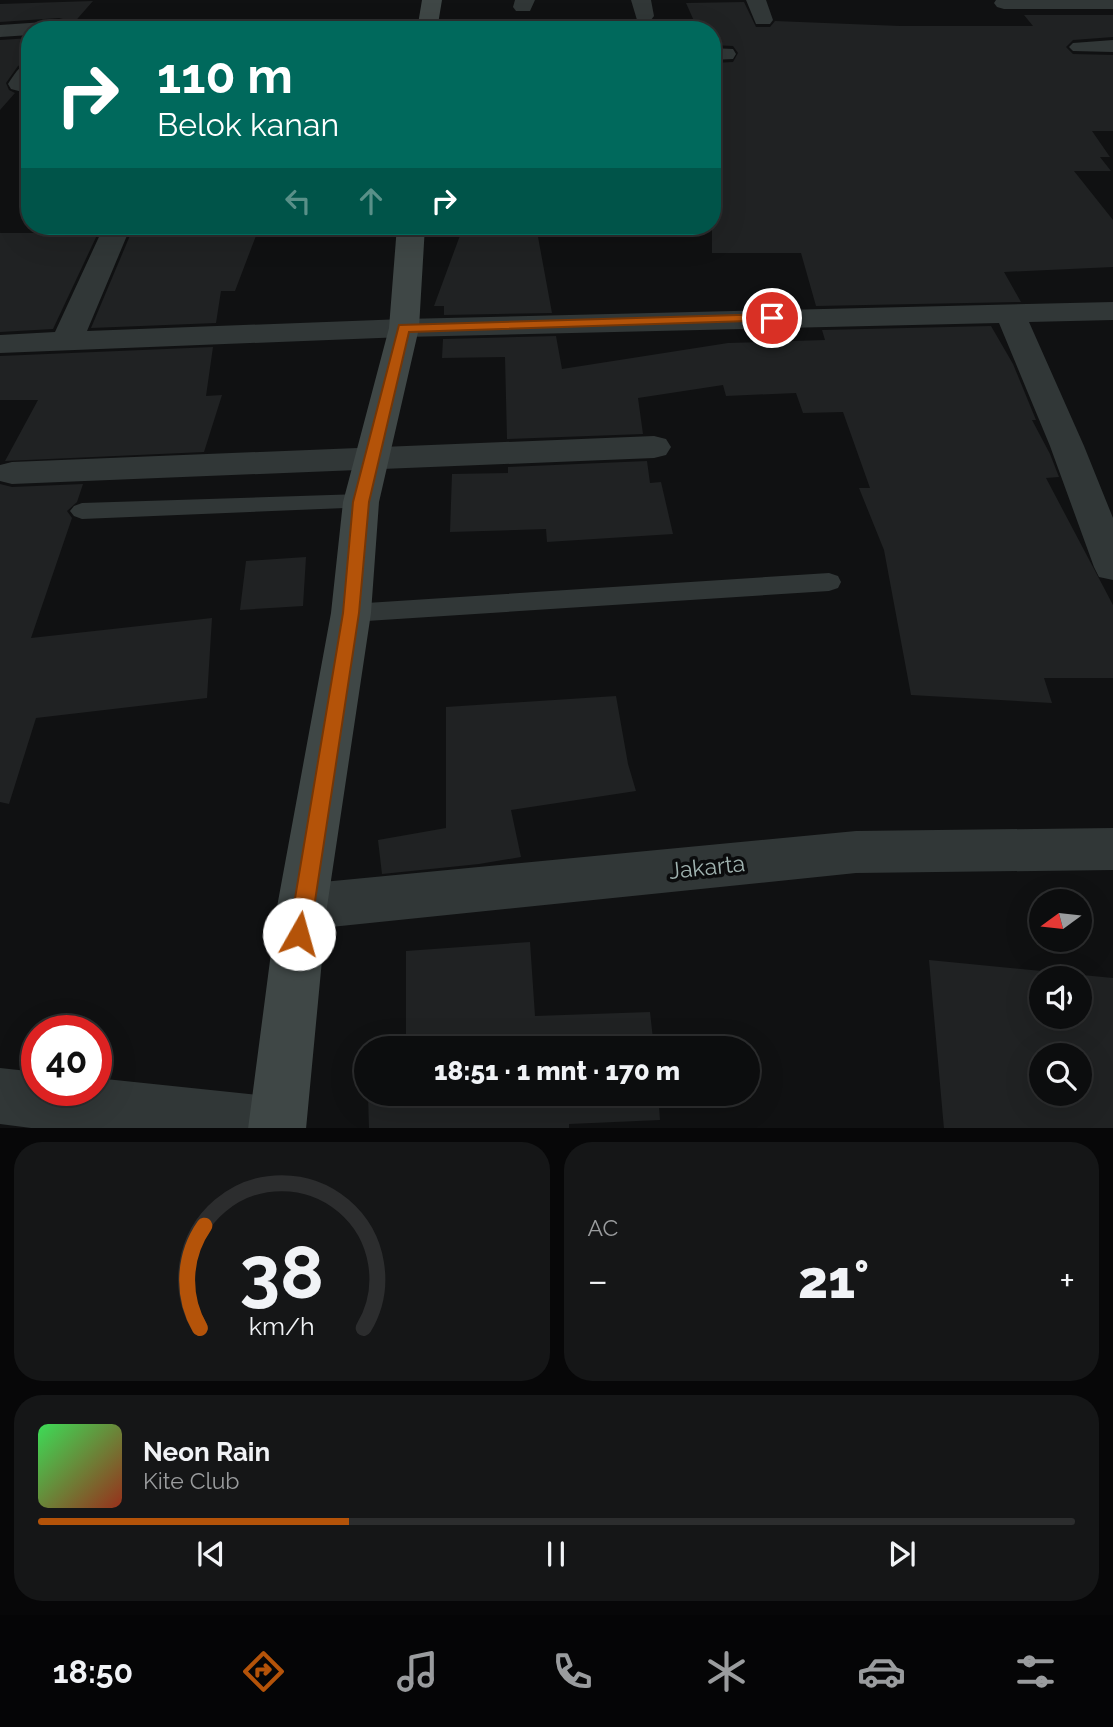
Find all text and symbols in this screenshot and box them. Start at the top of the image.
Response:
text: 110 m [157,47,293,104]
icon: right [42,49,133,140]
text: Belok kanan [157,106,339,143]
icon: left [279,182,317,220]
icon: ahead [352,182,390,220]
icon: right [425,182,463,220]
pin [742,288,802,348]
icon: arrive [753,299,791,337]
street label: Jakarta [668,849,746,884]
north arrow [1029,889,1092,952]
map controls [1029,889,1092,1106]
position arrow [262,897,336,971]
button: sound [1029,966,1092,1029]
speed limit sign: 40 [21,1015,112,1106]
button: search [1029,1043,1092,1106]
text: 18:51 · 1 mnt · 170 m [434,1056,680,1086]
text: AC [588,1214,618,1241]
text: 38 [239,1230,324,1315]
text: 21° [798,1249,869,1310]
text: − [588,1258,608,1303]
text: + [1059,1258,1075,1303]
text: km/h [249,1310,315,1340]
text: Neon Rain [143,1437,270,1467]
text: Kite Club [143,1467,240,1494]
icon: previous [192,1535,230,1573]
icon: pause [537,1535,575,1573]
icon: next [883,1535,921,1573]
icon: directions [239,1647,288,1696]
icon: music [393,1647,442,1696]
icon: phone [548,1647,597,1696]
icon: climate [702,1647,751,1696]
icon: car [857,1647,906,1696]
icon: filters [1011,1647,1060,1696]
text: 18:50 [53,1653,133,1690]

